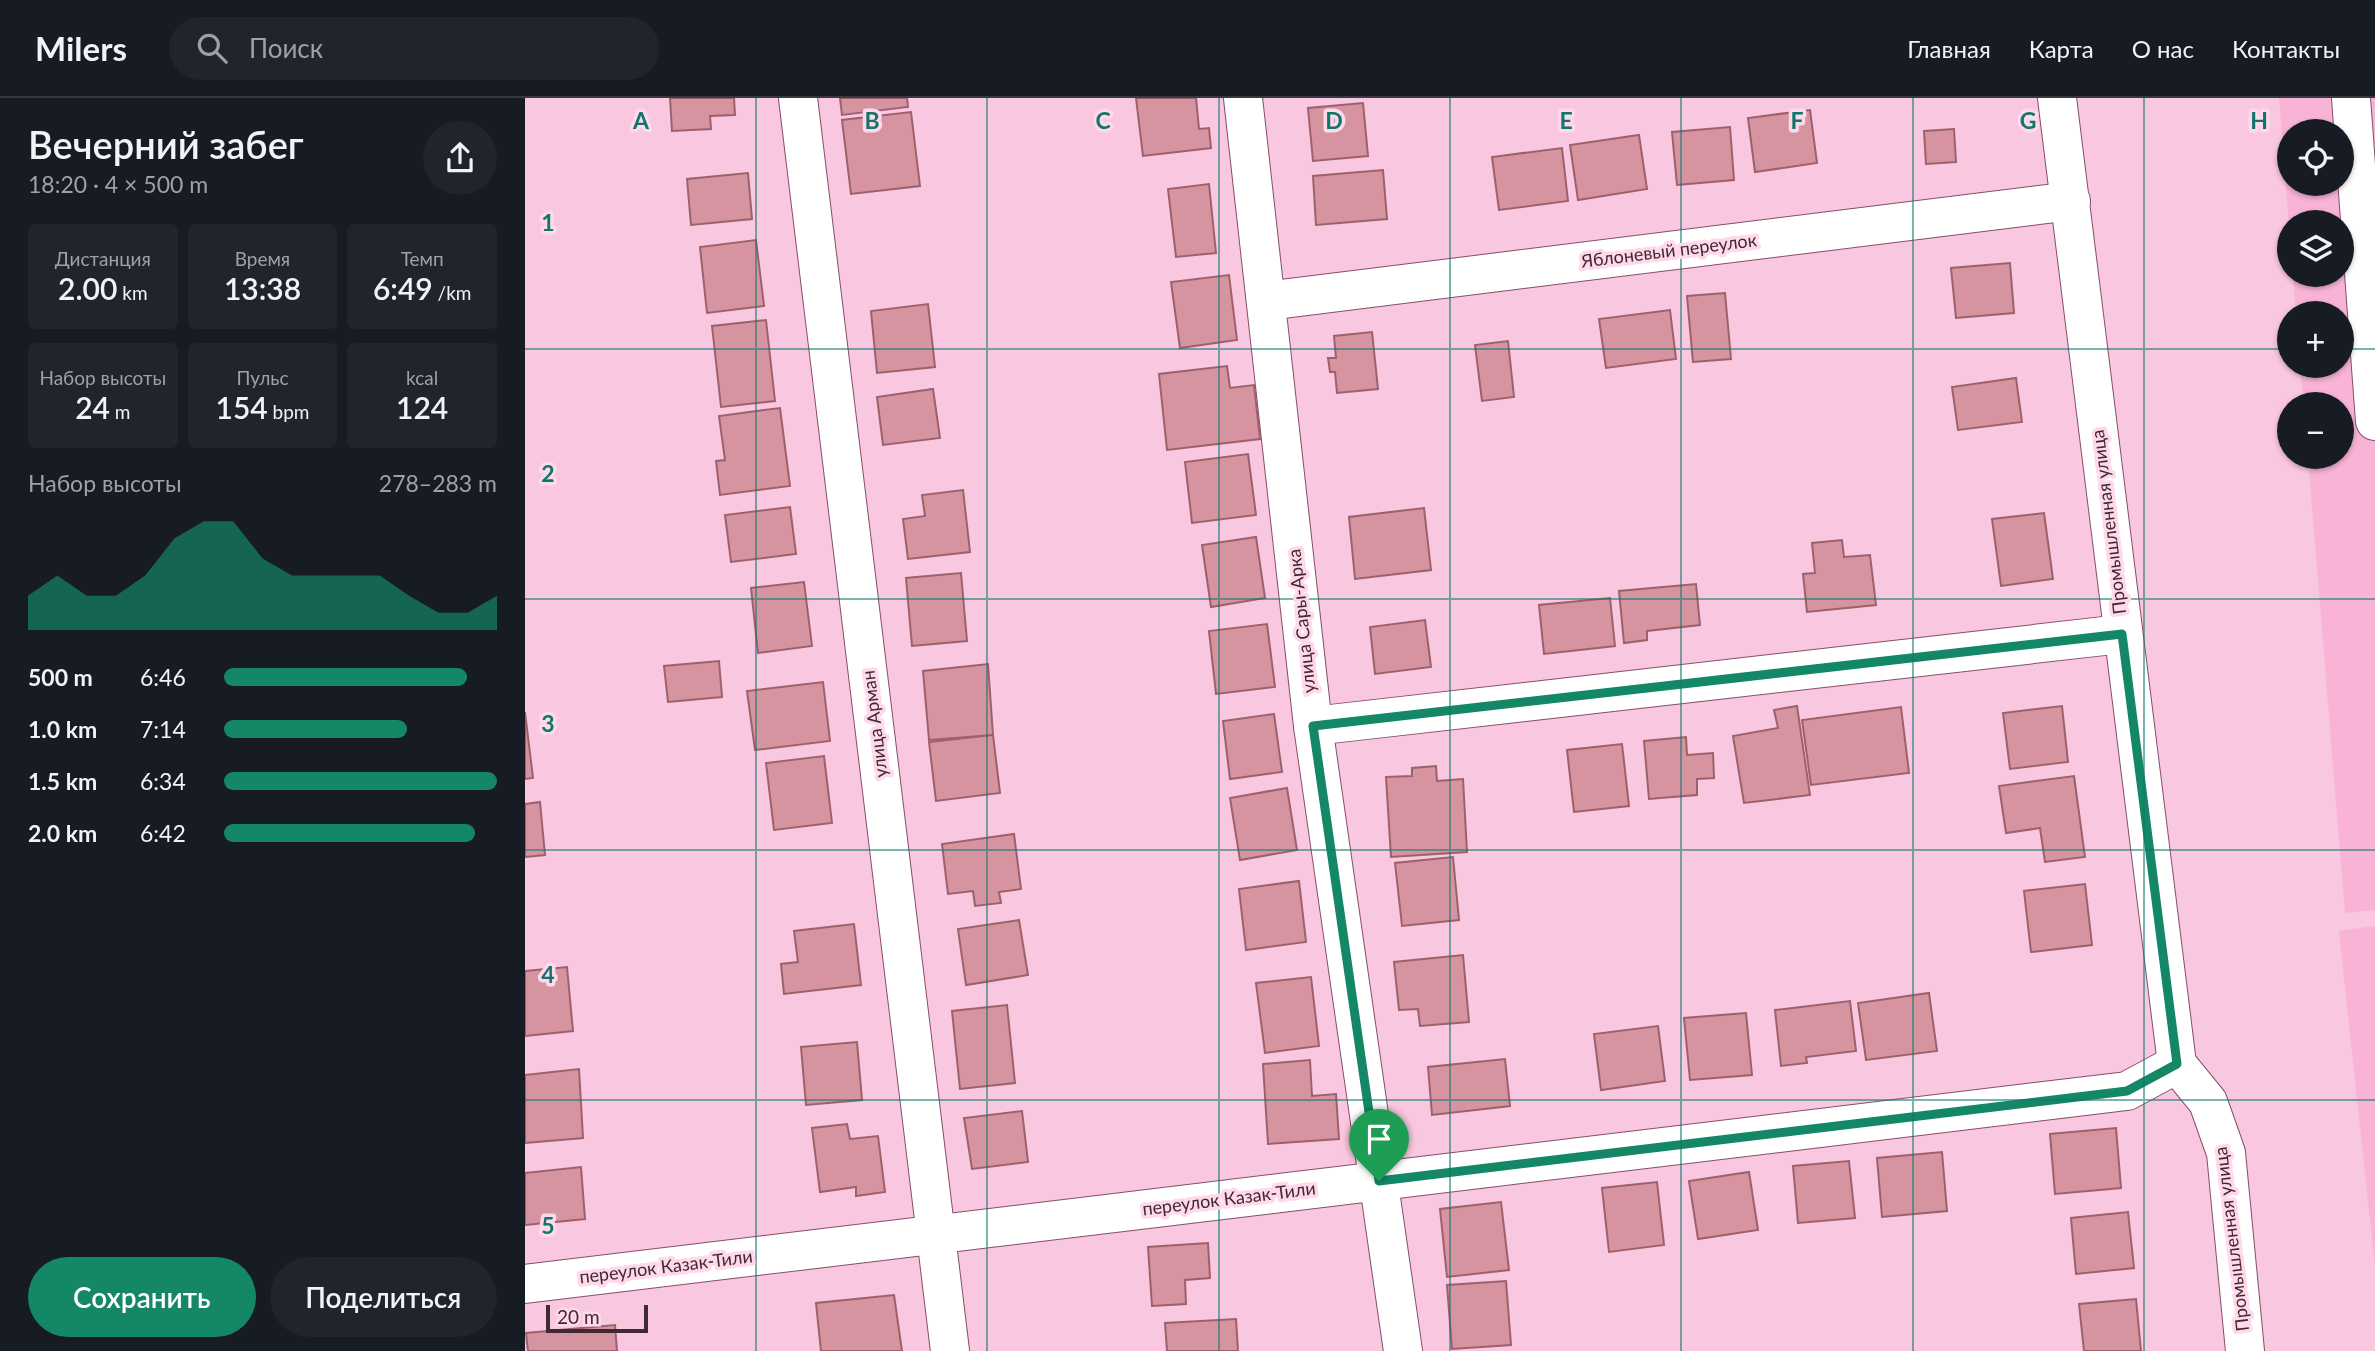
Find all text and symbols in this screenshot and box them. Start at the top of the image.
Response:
search box [169,17,659,80]
text: Milers [35,28,127,68]
icon: search [193,29,231,67]
text: Поиск [249,32,323,64]
text: Главная [1907,34,1991,63]
text: Карта [2029,34,2094,63]
text: О нас [2132,34,2194,63]
text: Контакты [2232,34,2340,63]
text: A [632,106,650,134]
text: B [864,106,880,134]
text: C [1095,106,1111,134]
text: D [1325,106,1343,134]
text: E [1559,106,1573,134]
text: F [1790,106,1804,134]
text: G [2020,106,2036,134]
text: H [2250,106,2268,134]
map controls [2277,119,2354,469]
button: locate [2277,119,2354,196]
text: Вечерний забег [28,121,304,167]
button: share [423,121,497,195]
text: 18:20 · 4 × 500 m [28,170,208,198]
text: 1 [541,208,555,236]
button: layers [2277,210,2354,287]
street label: Яблоневый переулок [1579,228,1759,272]
text: Дистанция [55,247,151,270]
text: Время [235,247,290,270]
text: Темп [401,247,444,270]
text: 2.00 [58,270,117,306]
text: 13:38 [224,270,301,306]
text: 6:49 [373,270,433,306]
text: km [117,281,148,304]
text: /km [433,281,471,304]
button: + [2277,301,2354,378]
text: Набор высоты [39,366,166,389]
text: Пульс [237,366,288,389]
text: kcal [406,366,438,389]
text: 24 [75,389,110,425]
text: 154 [216,389,268,425]
text: 124 [396,389,448,425]
button: − [2277,392,2354,469]
text: m [110,400,130,423]
text: bpm [268,400,309,423]
street label: Промышленная улица [2086,429,2130,616]
text: 2 [541,459,555,487]
text: Набор высоты [28,469,182,497]
text: 278–283 m [379,469,497,497]
street label: улица Сары-Арка [1282,548,1320,694]
text: 500 m [28,663,93,691]
text: 6:46 [140,663,186,691]
street label: улица Арман [857,669,891,779]
text: 3 [541,709,555,737]
text: 1.0 km [28,715,97,743]
text: 7:14 [140,715,186,743]
text: 1.5 km [28,767,97,795]
text: 6:34 [140,767,186,795]
text: 2.0 km [28,819,97,847]
text: 6:42 [140,819,186,847]
text: 4 [541,960,555,988]
pin [1349,1109,1409,1181]
icon: arrive [1360,1120,1398,1158]
street label: Промышленная улица [2209,1146,2253,1333]
street label: переулок Казак-Тили [1141,1176,1317,1220]
text: 5 [541,1211,555,1239]
street label: переулок Казак-Тили [578,1244,754,1288]
button: Сохранить [28,1257,256,1337]
button: Поделиться [270,1257,497,1337]
scale bar [546,1302,647,1334]
text: 20 m [557,1305,600,1328]

